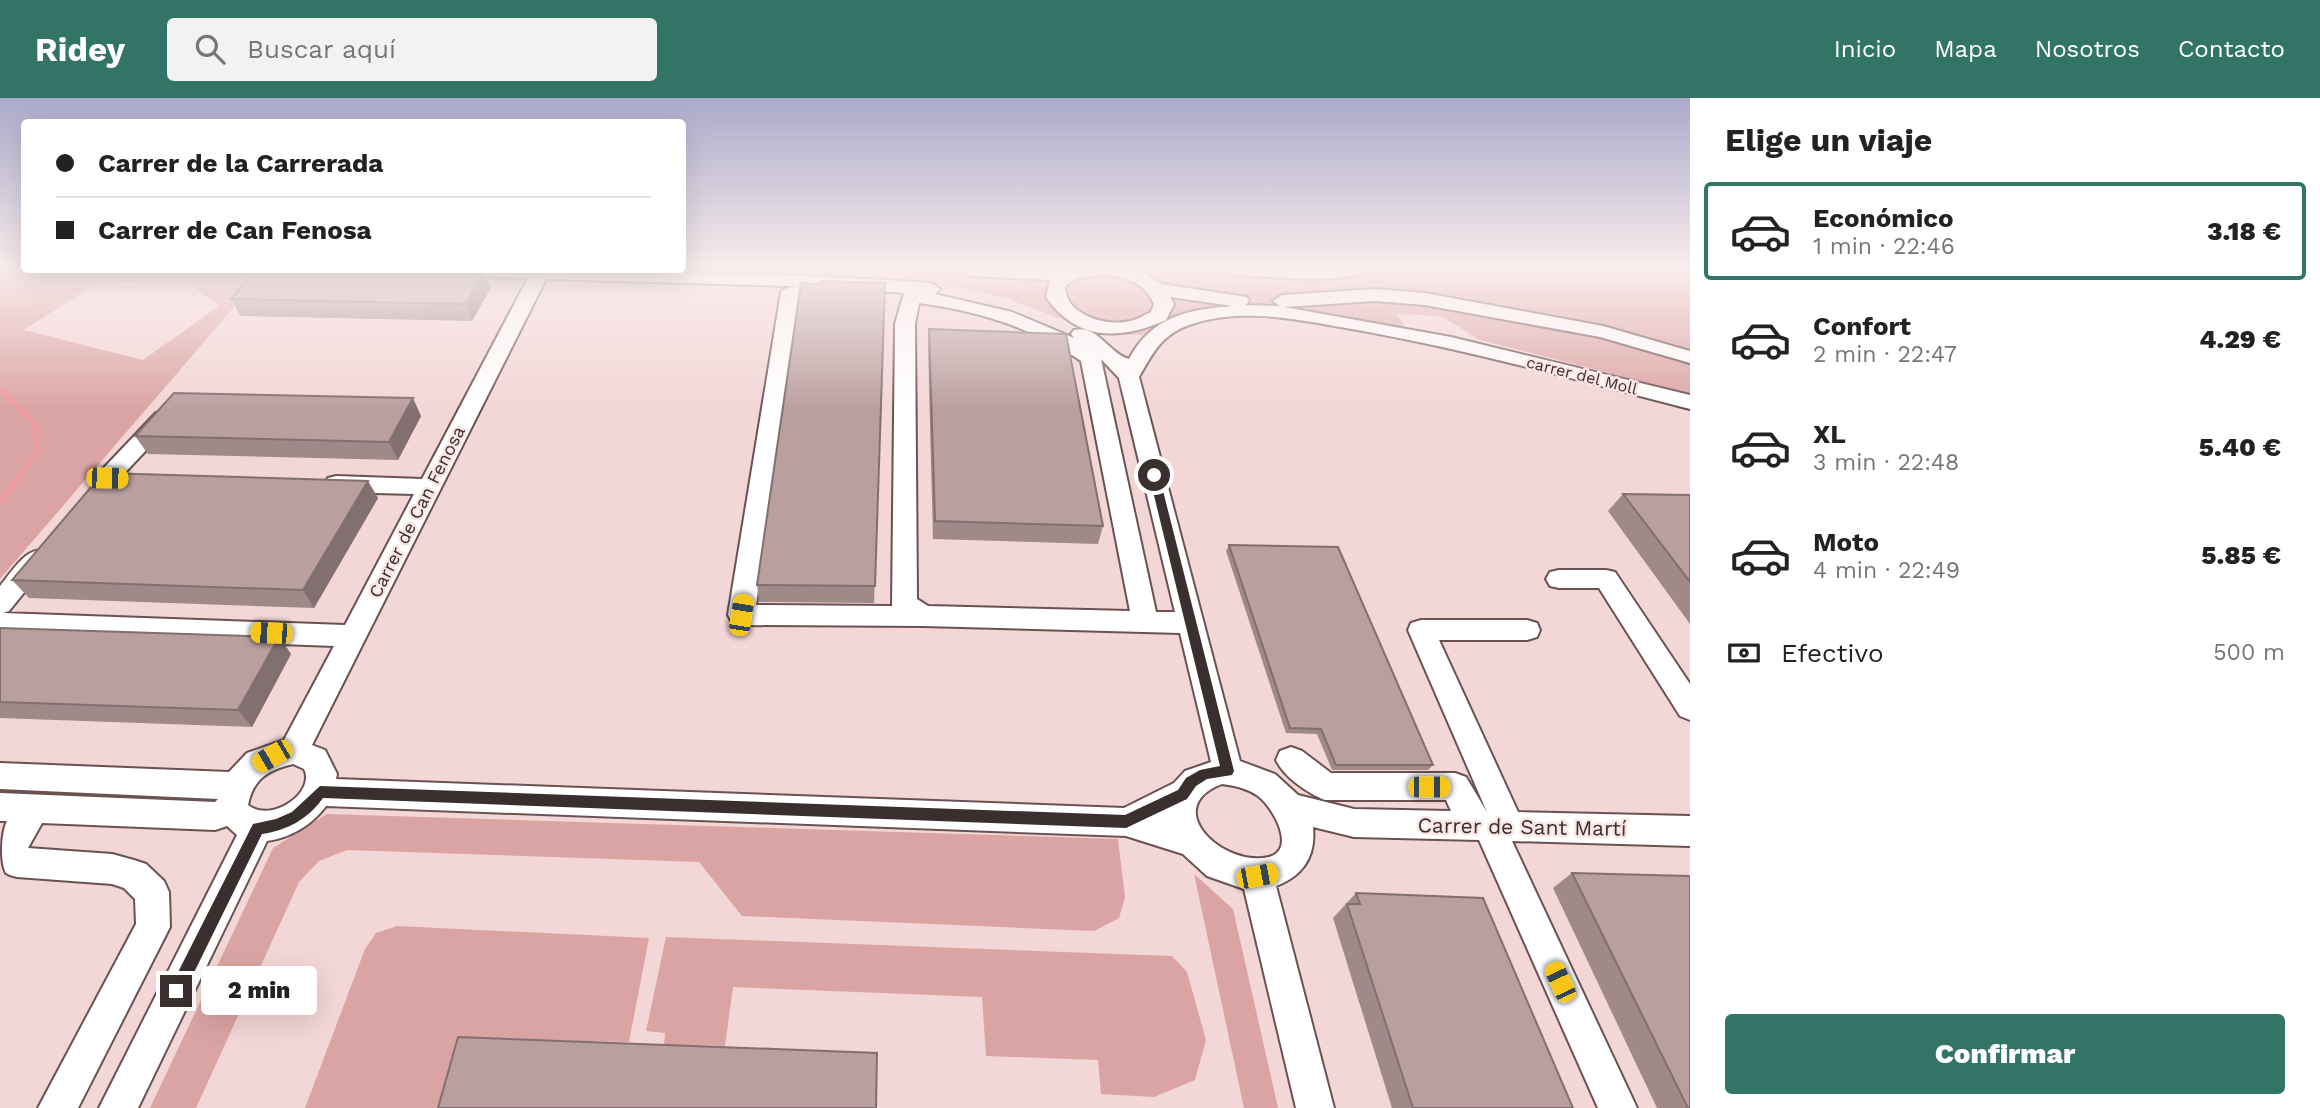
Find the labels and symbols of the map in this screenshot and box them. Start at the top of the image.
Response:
street label: carrer del Moll [1524,353,1639,398]
street label: Carrer de Can Fenosa [364,422,469,601]
route start [1138,459,1170,491]
car [86,467,129,489]
car [728,593,755,637]
car [250,622,293,644]
car [249,736,296,776]
car [1409,777,1451,798]
street label: Carrer de Sant Martí [1417,812,1627,841]
car [1235,862,1280,890]
car [1542,959,1579,1005]
callout: 2 min [200,966,316,1015]
route end [160,975,192,1007]

